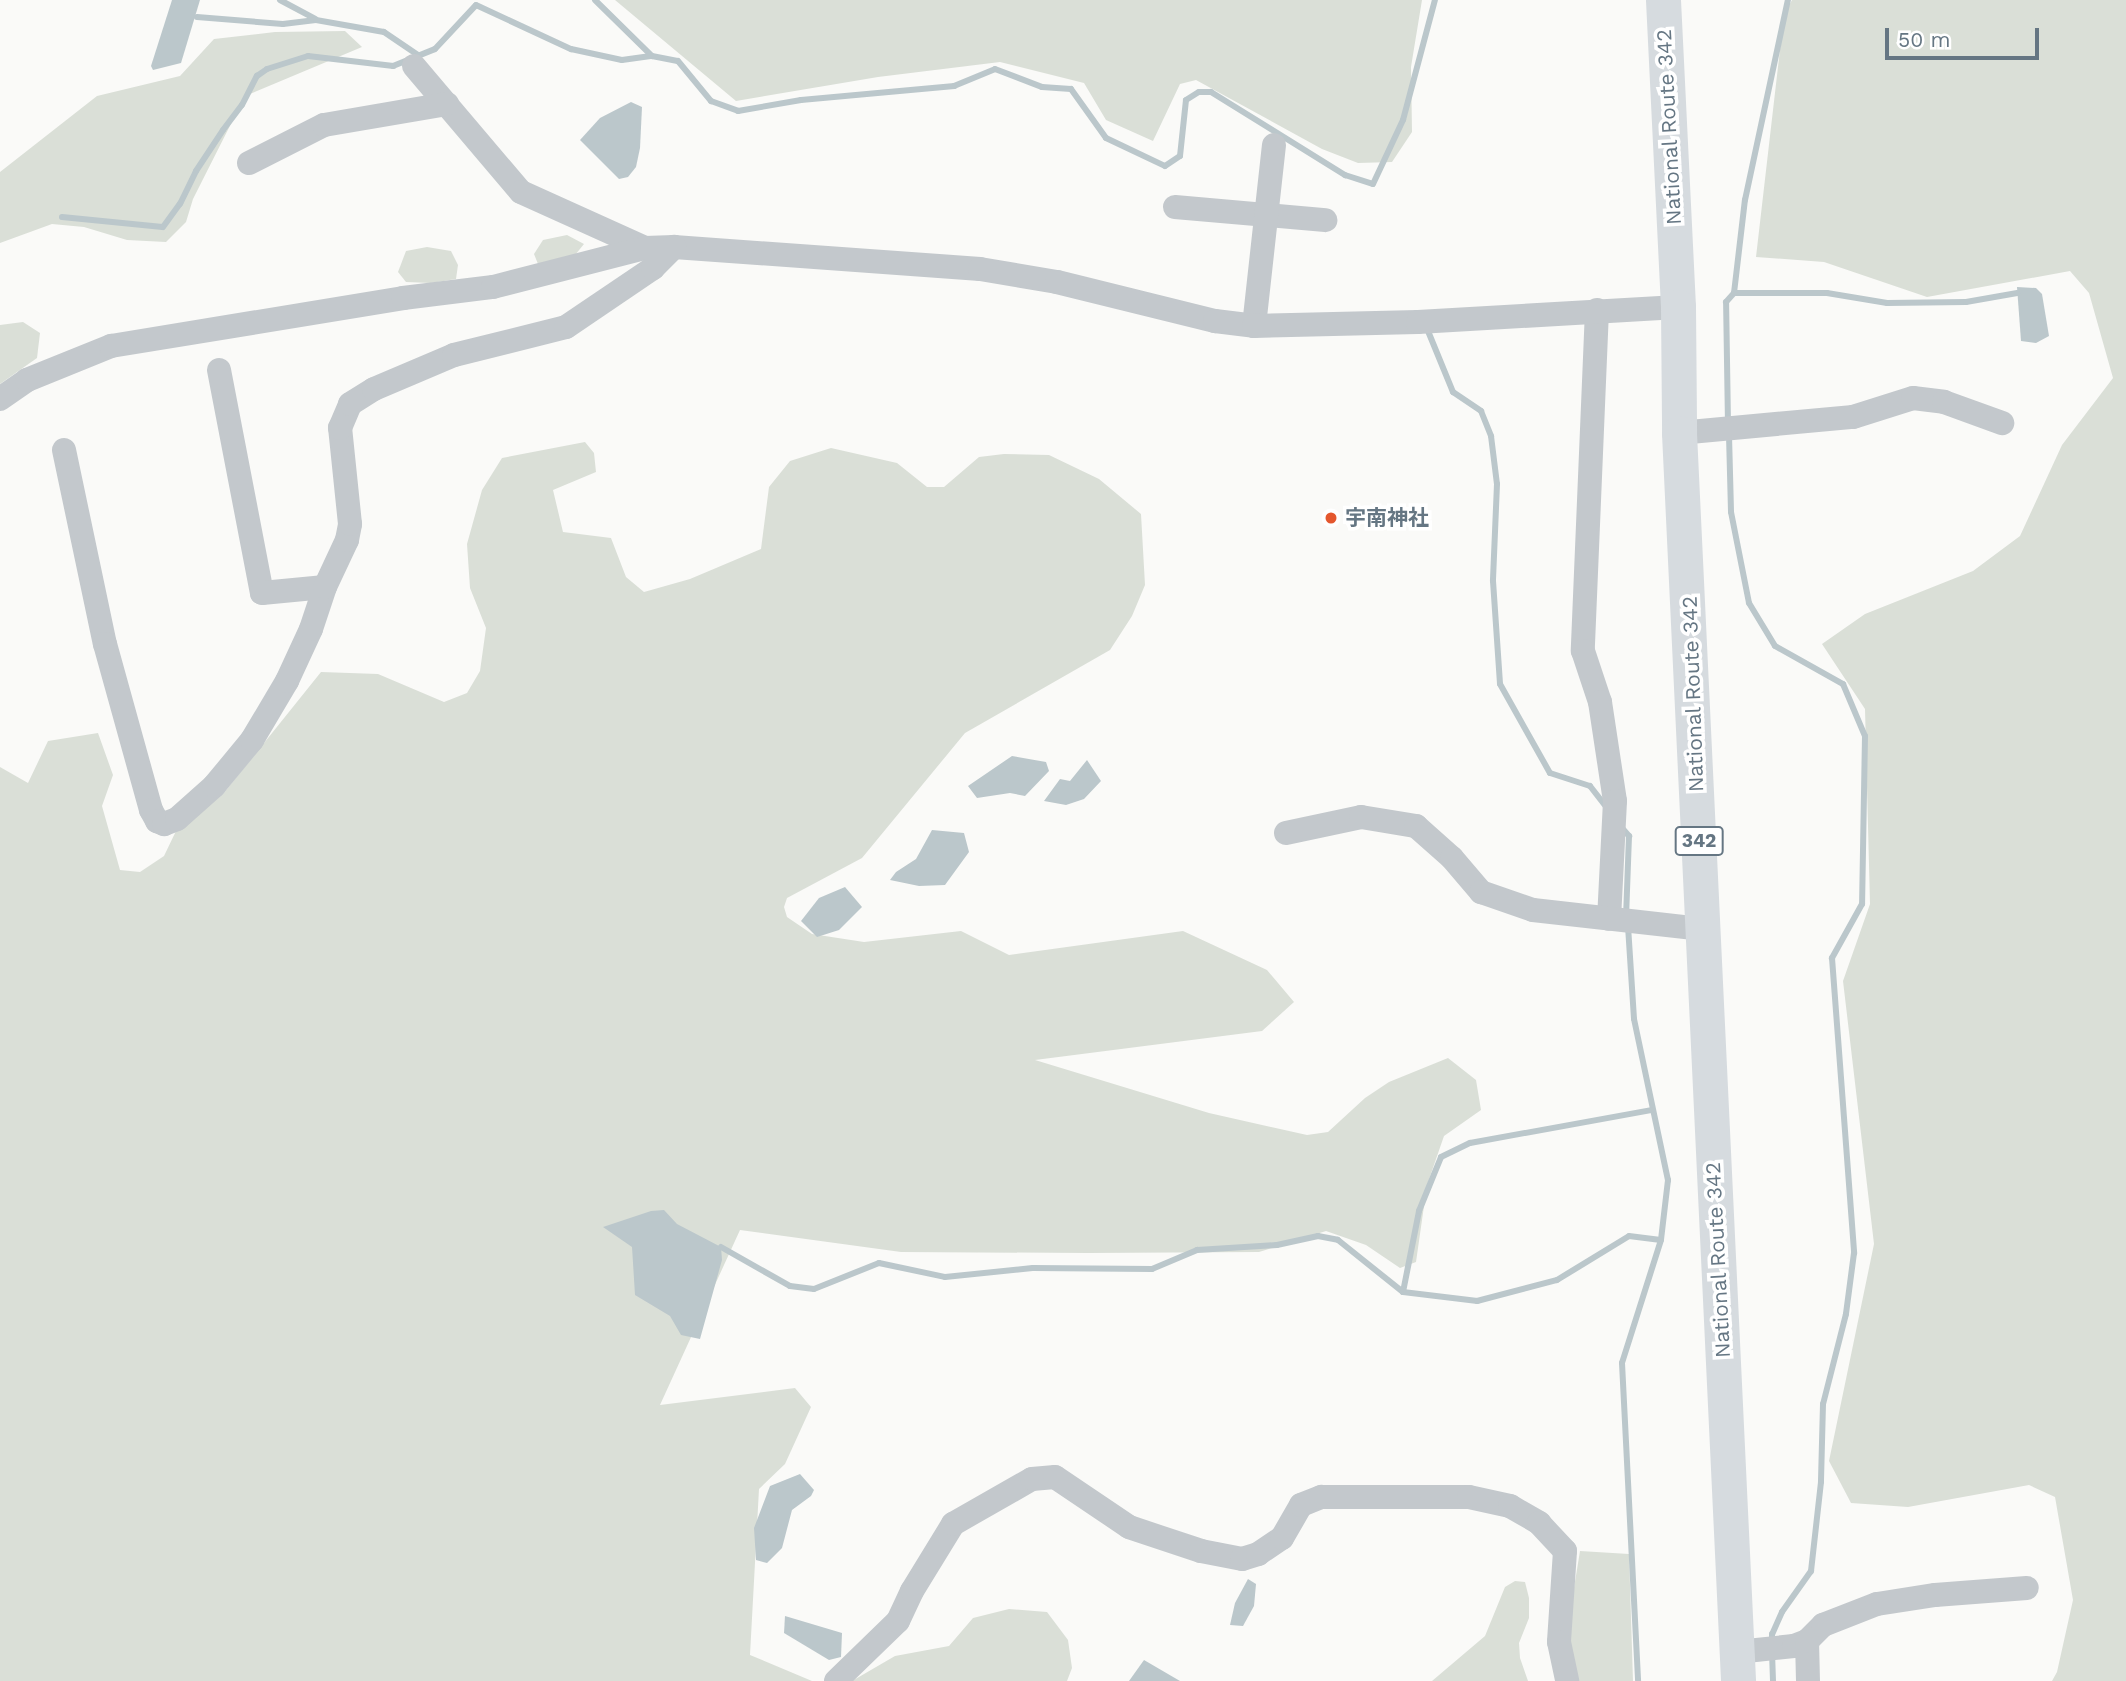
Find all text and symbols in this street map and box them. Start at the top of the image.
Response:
scale bar [1888,14,2042,58]
text: 50 m [1898,27,1950,52]
street label: National Route 342 [1651,28,1687,226]
place label: 宇南神社 [1345,505,1429,531]
marker: 宇南神社 [1323,510,1339,526]
street label: National Route 342 [1677,595,1709,793]
road number: 342 [1674,826,1724,856]
street label: National Route 342 [1700,1161,1736,1359]

